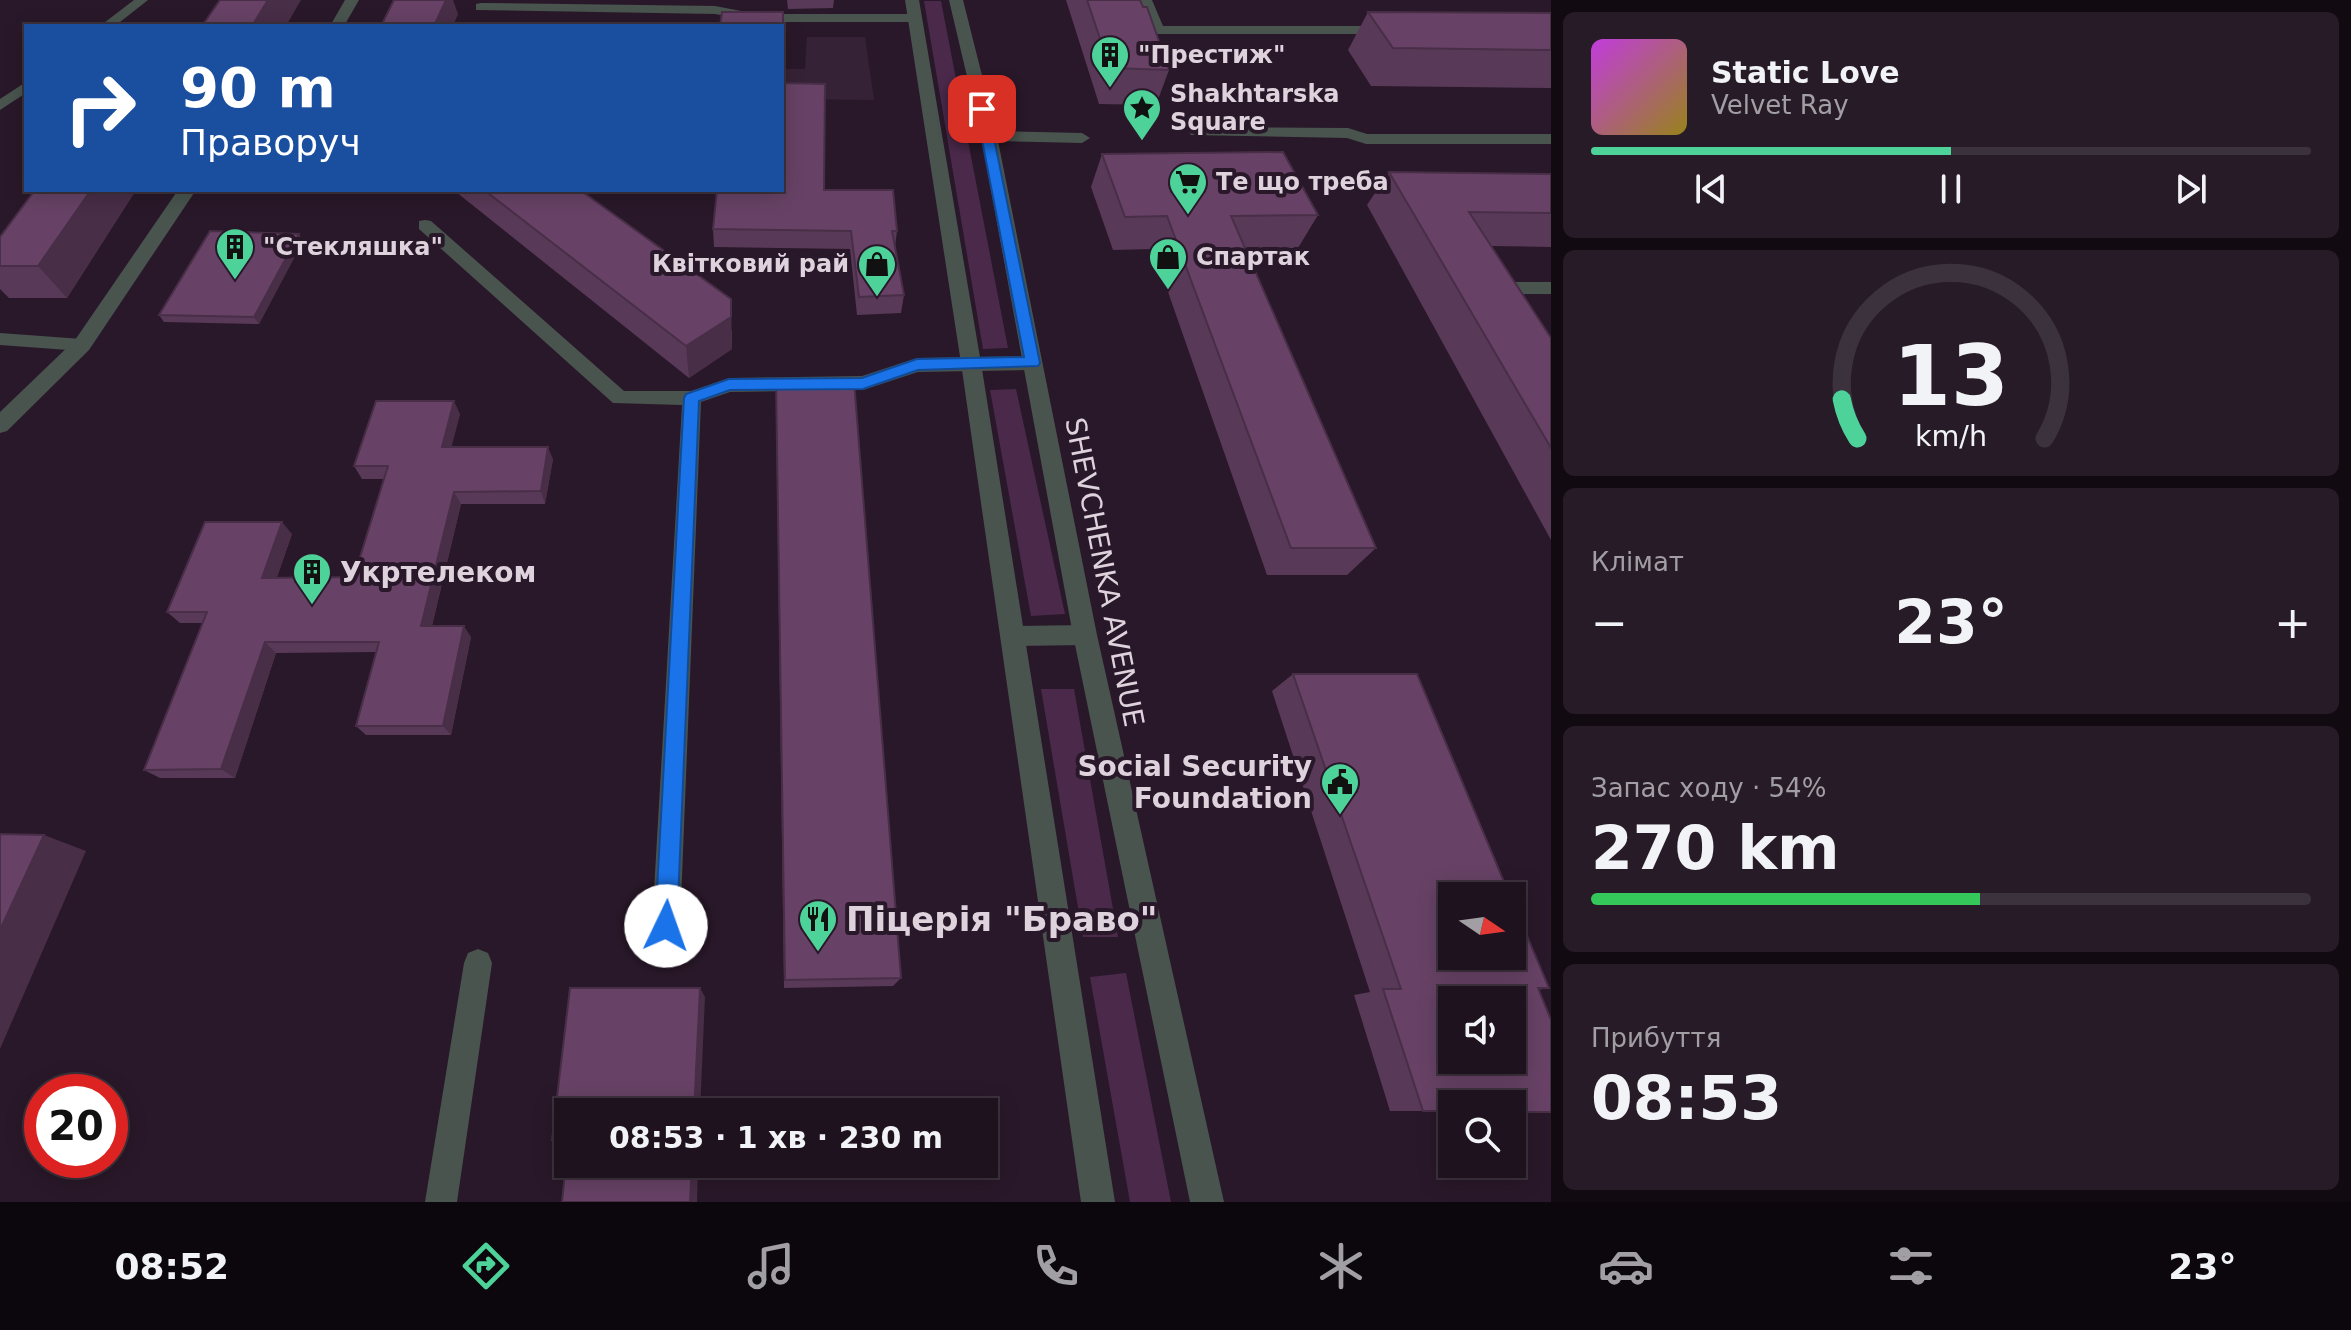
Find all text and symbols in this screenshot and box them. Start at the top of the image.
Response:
building icon: "Престиж" [1089,34,1131,89]
place label: "Престиж" [1138,41,1285,69]
text: 90 m [180,55,336,120]
text: Static Love [1711,55,1900,90]
icon: right [48,56,152,160]
pin [948,75,1016,143]
place label: Shakhtarska Square [1170,80,1340,136]
icon: arrive [960,87,1004,131]
place icon: Shakhtarska Square [1121,87,1163,142]
text: Velvet Ray [1711,90,1849,120]
text: Праворуч [180,122,361,163]
supermarket icon: Те що треба [1167,161,1209,216]
icon: previous [1689,167,1733,211]
icon: pause [1929,167,1973,211]
icon: next [2169,167,2213,211]
place label: Те що треба [1216,168,1389,196]
building icon: "Стекляшка" [214,226,256,281]
place label: "Стекляшка" [263,233,443,261]
shop icon: Спартак [1147,236,1189,291]
shop icon: Квітковий рай [856,243,898,298]
place label: Спартак [1196,243,1310,271]
place label: Квітковий рай [652,250,849,278]
text: 13 [1893,328,2009,425]
street label: SHEVCHENKA AVENUE [1058,415,1151,729]
text: km/h [1915,419,1987,453]
text: Клімат [1591,547,1684,577]
building icon: Укртелеком [291,551,333,606]
place label: Укртелеком [340,556,536,589]
text: 23° [1894,587,2008,657]
text: − [1591,597,1628,648]
text: + [2274,597,2311,648]
place label: Social Security Foundation [1077,750,1312,815]
public building icon: Social Security Foundation [1319,761,1361,816]
text: Запас ходу · 54% [1591,773,1826,803]
text: 270 km [1591,813,1840,883]
north arrow [1438,882,1526,970]
map controls [1438,882,1526,1178]
position arrow [624,884,708,968]
restaurant icon: Піцерія "Браво" [797,898,839,953]
place label: Піцерія "Браво" [846,899,1158,939]
button: sound [1438,986,1526,1074]
text: Прибуття [1591,1023,1721,1053]
text: 08:53 [1591,1063,1782,1133]
speed limit sign: 20 [24,1074,128,1178]
button: search [1438,1090,1526,1178]
text: 08:53 · 1 хв · 230 m [609,1120,943,1155]
icon: directions [458,1238,514,1294]
icon: music [743,1238,799,1294]
icon: phone [1028,1238,1084,1294]
icon: climate [1313,1238,1369,1294]
icon: car [1598,1238,1654,1294]
icon: filters [1883,1238,1939,1294]
text: 08:52 [115,1246,229,1287]
text: 23° [2168,1246,2236,1287]

